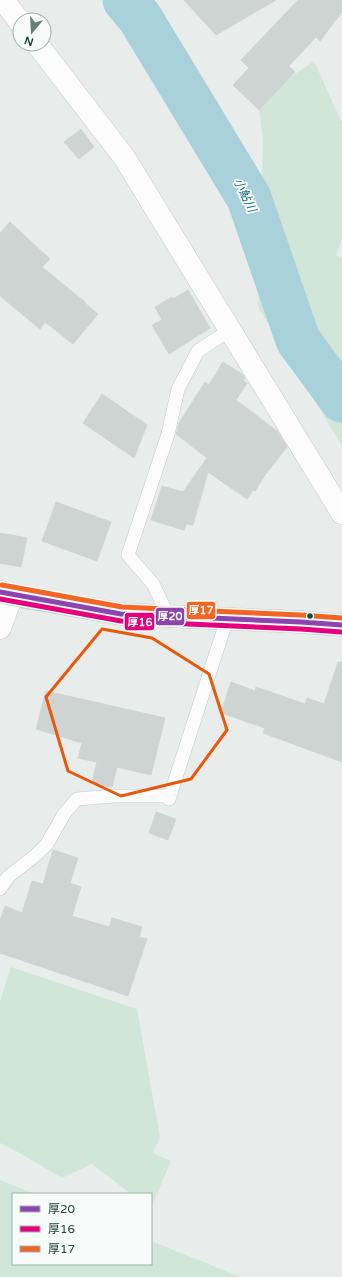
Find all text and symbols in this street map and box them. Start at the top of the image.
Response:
north arrow [12,12,52,52]
text: N [23,33,35,49]
water label: 小鮎川 [231,176,260,216]
line badge: 厚17 [186,601,216,620]
text: 厚17 [189,604,213,617]
line badge: 厚20 [155,607,185,626]
text: 厚20 [158,610,182,623]
unlabelled marker [305,611,315,621]
line badge: 厚16 [124,612,155,631]
text: 厚16 [128,616,152,629]
legend [12,1193,152,1265]
text: 厚20 [48,1202,76,1216]
text: 厚16 [48,1222,75,1236]
text: 厚17 [48,1242,75,1256]

